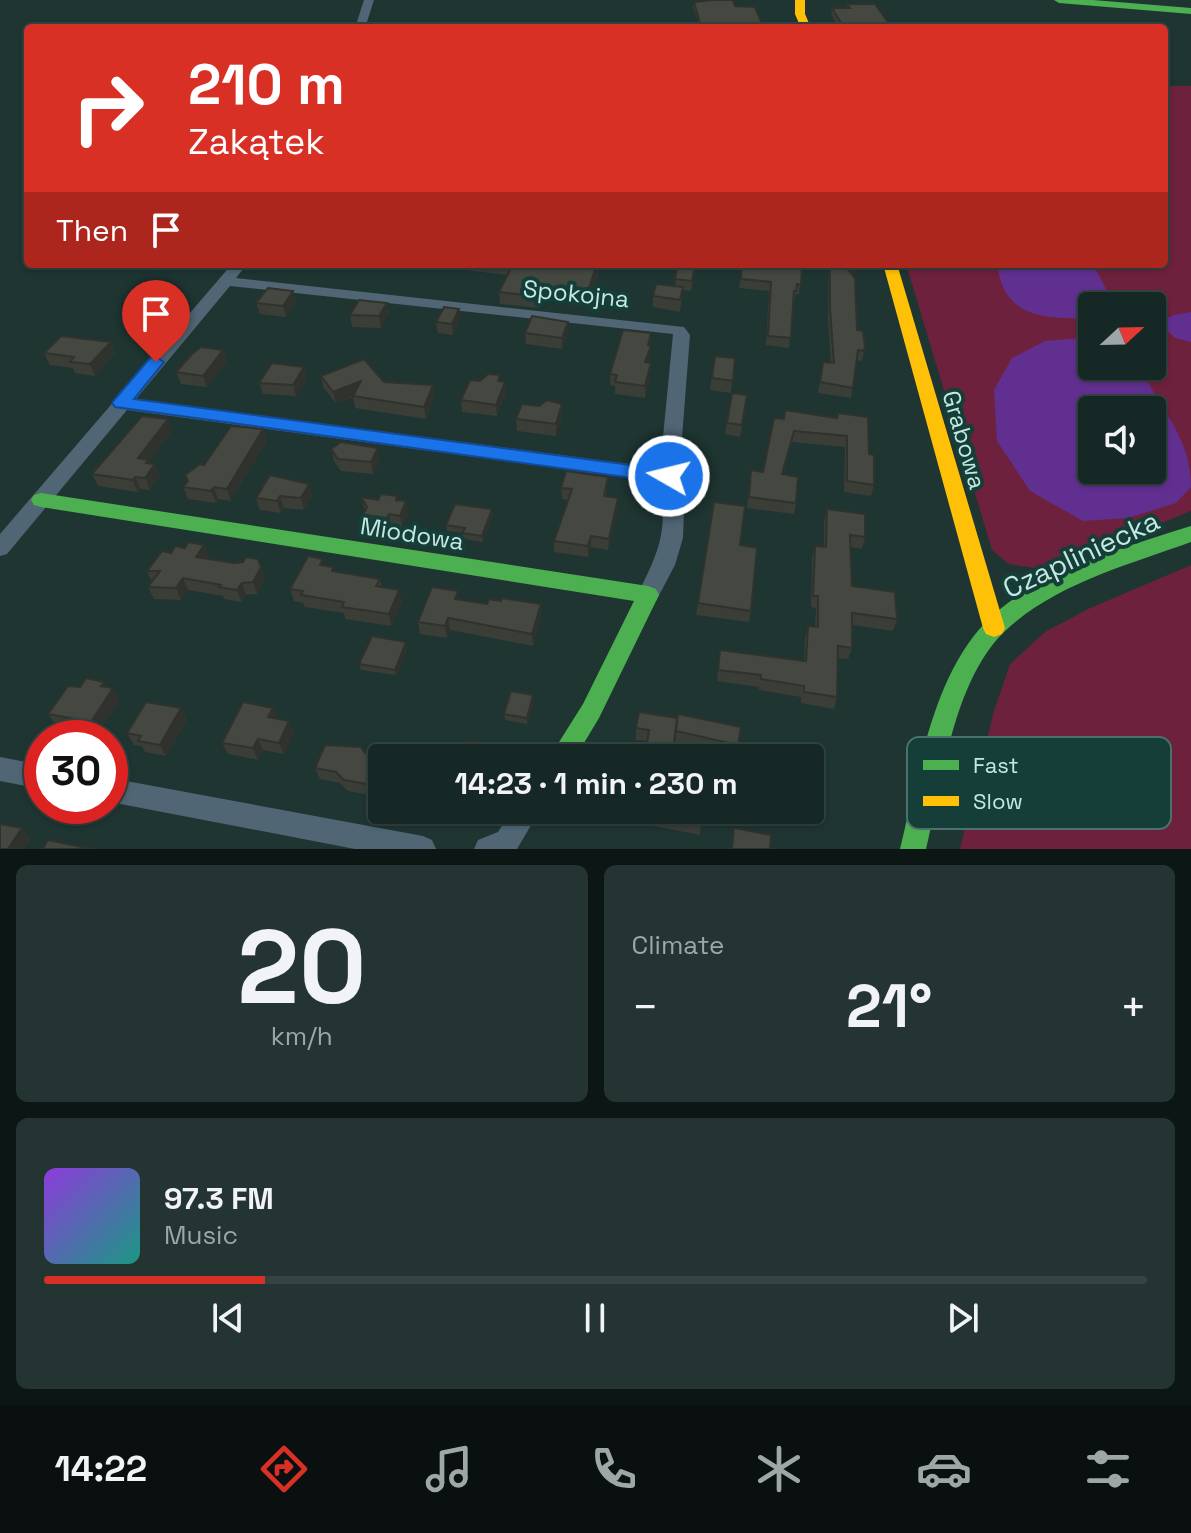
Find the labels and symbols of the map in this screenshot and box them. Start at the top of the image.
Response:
street label: Spokojna [521,273,631,315]
pin [122,280,190,362]
north arrow [1078,292,1166,380]
street label: Grabowa [936,387,993,493]
position arrow [627,434,711,518]
street label: Czapliniecka [997,502,1165,606]
street label: Miodowa [358,510,466,557]
speed limit sign: 30 [24,720,128,824]
legend [907,737,1171,829]
text: Fast [973,751,1019,779]
text: Slow [973,787,1023,815]

